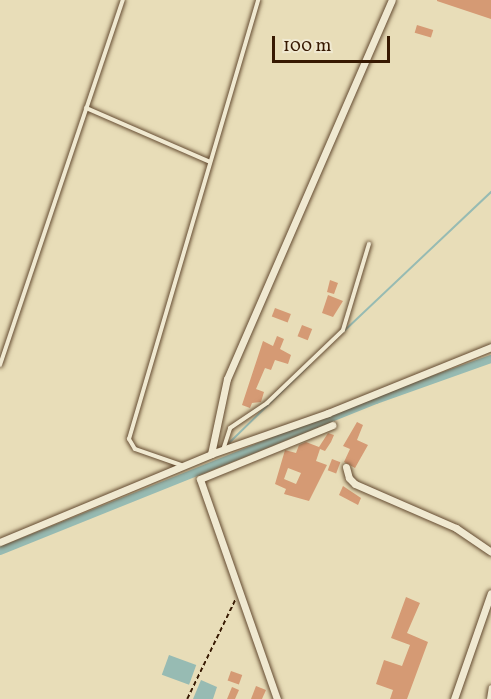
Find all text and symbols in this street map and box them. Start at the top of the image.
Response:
scale bar [275,24,394,62]
text: 100 m [283,34,332,59]

